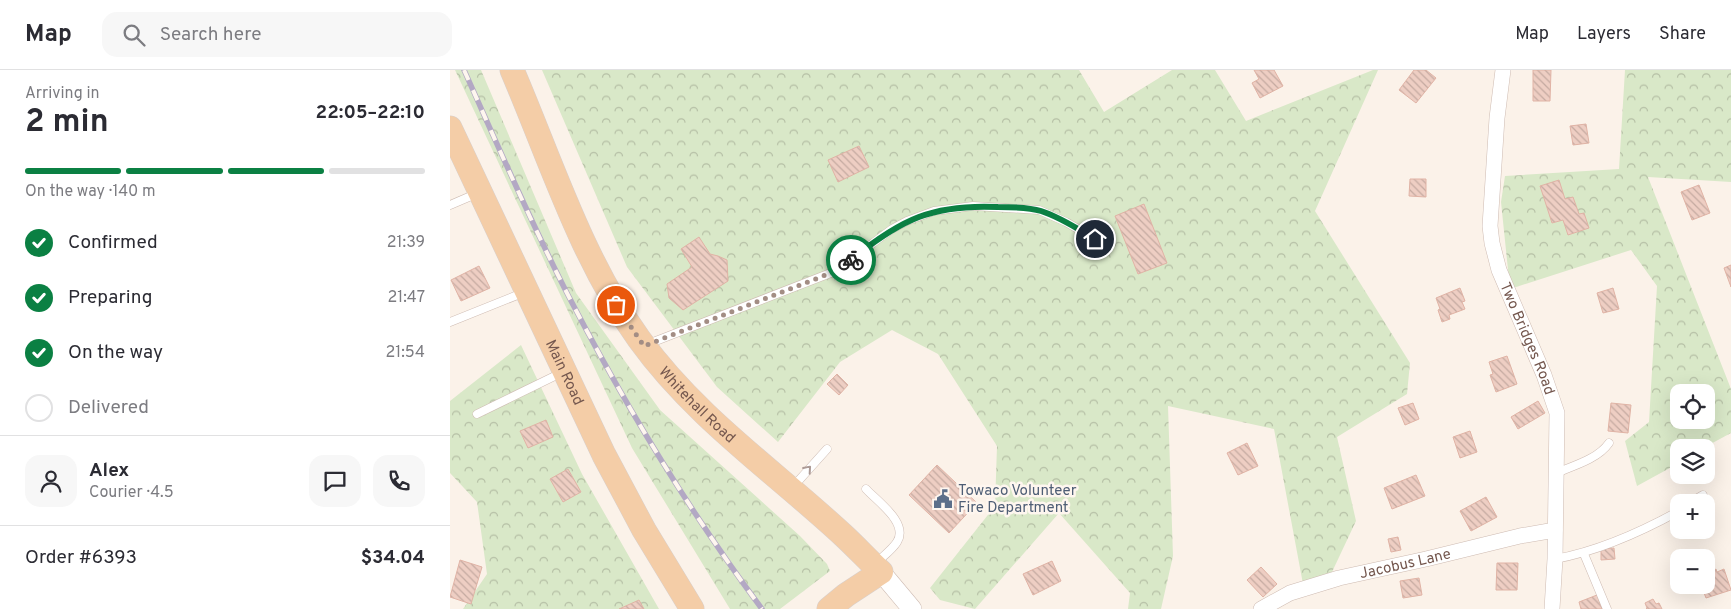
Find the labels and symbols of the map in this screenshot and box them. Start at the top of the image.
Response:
pin [1074,218,1116,260]
courier [826,235,876,285]
street label: Two Bridges Road [1495,280,1558,398]
pin [595,284,637,326]
street label: Main Road [540,337,587,409]
street label: Whitehall Road [654,363,739,448]
one-way arrow [803,466,812,475]
place label: Towaco Volunteer Fire Department [958,482,1077,518]
public building icon: Towaco Volunteer Fire Department [932,488,954,510]
street label: Jacobus Lane [1358,545,1453,584]

